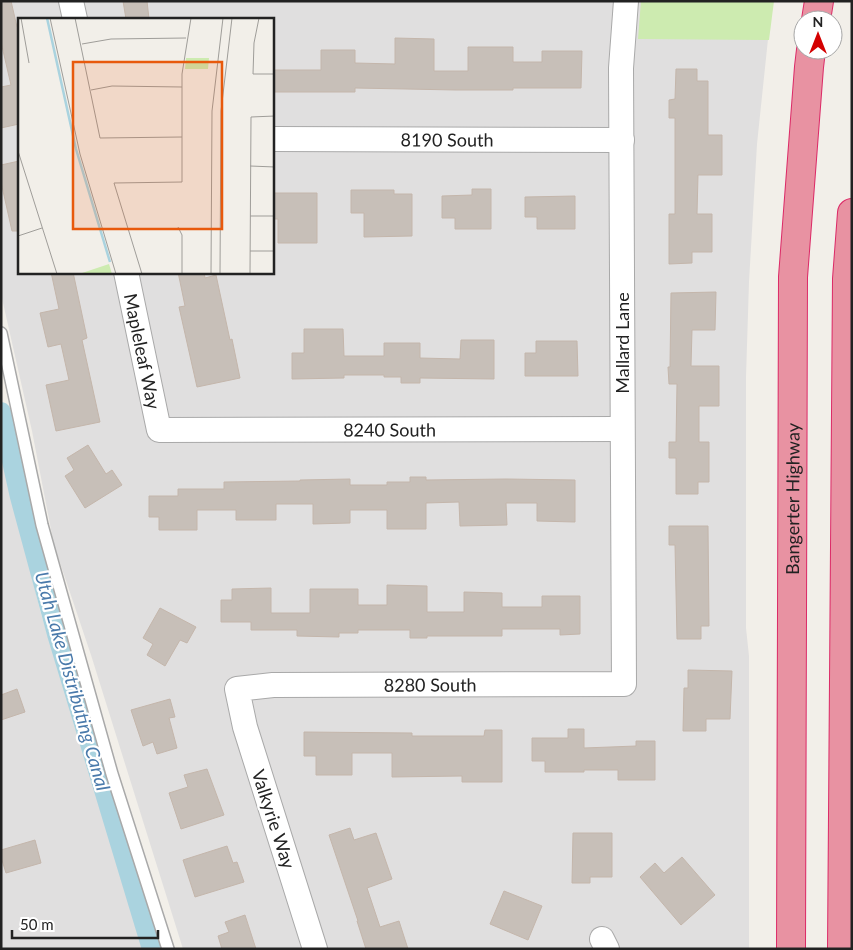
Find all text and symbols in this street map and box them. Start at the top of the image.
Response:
north arrow [793,10,843,60]
text: N [813,13,823,30]
inset map [18,18,274,274]
street label: 8190 South [401,128,493,151]
street label: Mapleleaf Way [120,291,166,412]
street label: Mallard Lane [611,292,633,394]
street label: 8240 South [343,418,436,441]
street label: Bangerter Highway [781,422,804,575]
water label: Utah Lake Distributing Canal [31,569,115,793]
street label: 8280 South [384,673,477,696]
street label: Valkyrie Way [248,767,301,872]
scale bar [12,908,159,940]
text: 50 m [20,915,54,933]

